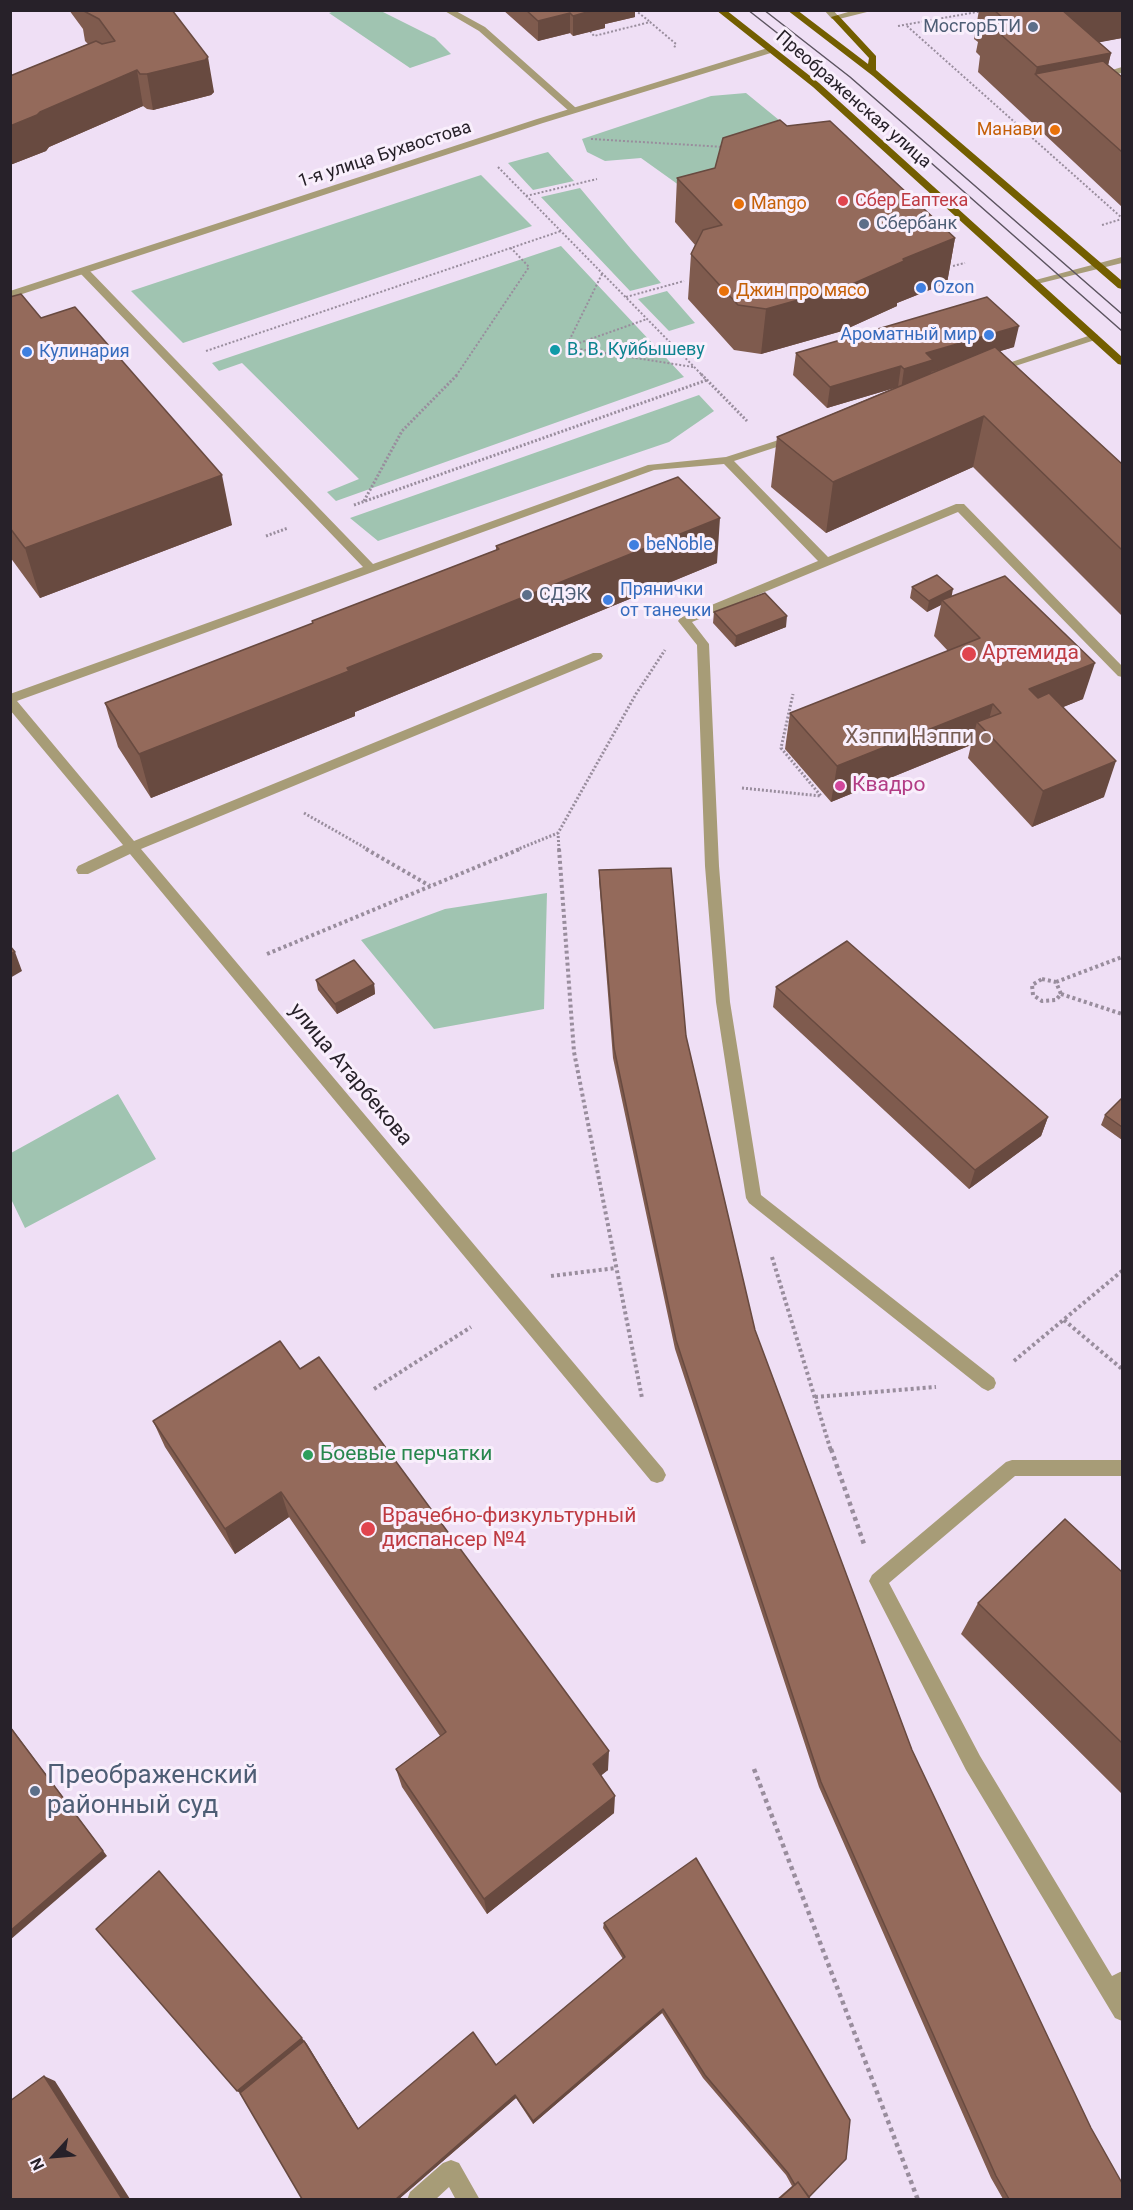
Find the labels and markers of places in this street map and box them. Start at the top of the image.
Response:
place label: МосгорБТИ [923,16,1021,38]
marker: МосгорБТИ [1026,20,1040,34]
place label: Манави [977,119,1043,141]
marker: Манави [1048,123,1062,137]
place label: Сбер Еаптека [855,190,968,212]
place label: Mango [751,193,807,215]
marker: Сбер Еаптека [836,194,850,208]
marker: Mango [732,197,746,211]
place label: Сбербанк [876,213,957,235]
marker: Сбербанк [857,217,871,231]
place label: Ozon [933,277,974,299]
place label: Джин про мясо [736,280,867,302]
marker: Ozon [914,281,928,295]
marker: Джин про мясо [717,284,731,298]
place label: Ароматный мир [840,324,977,346]
marker: Ароматный мир [982,328,996,342]
place label: В. В. Куйбышеву [567,339,705,361]
place label: Кулинария [39,341,130,363]
marker: В. В. Куйбышеву [548,343,562,357]
marker: Кулинария [20,345,34,359]
place label: beNoble [646,534,713,556]
marker: beNoble [627,538,641,552]
place label: Прянички от танечки [620,579,711,622]
place label: СДЭК [539,584,588,606]
marker: СДЭК [520,588,534,602]
marker: Прянички от танечки [601,593,615,607]
place label: Артемида [982,641,1079,667]
marker: Артемида [960,645,978,663]
place label: Хэппи Нэппи [845,725,974,751]
marker: Хэппи Нэппи [979,731,993,745]
place label: Квадро [852,773,925,799]
marker: Квадро [833,779,847,793]
place label: Боевые перчатки [320,1442,492,1468]
marker: Боевые перчатки [301,1448,315,1462]
place label: Врачебно-физкультурный диспансер №4 [382,1504,636,1554]
marker: Врачебно-физкультурный диспансер №4 [359,1520,377,1538]
place label: Преображенский районный суд [47,1760,258,1822]
marker: Преображенский районный суд [28,1784,42,1798]

